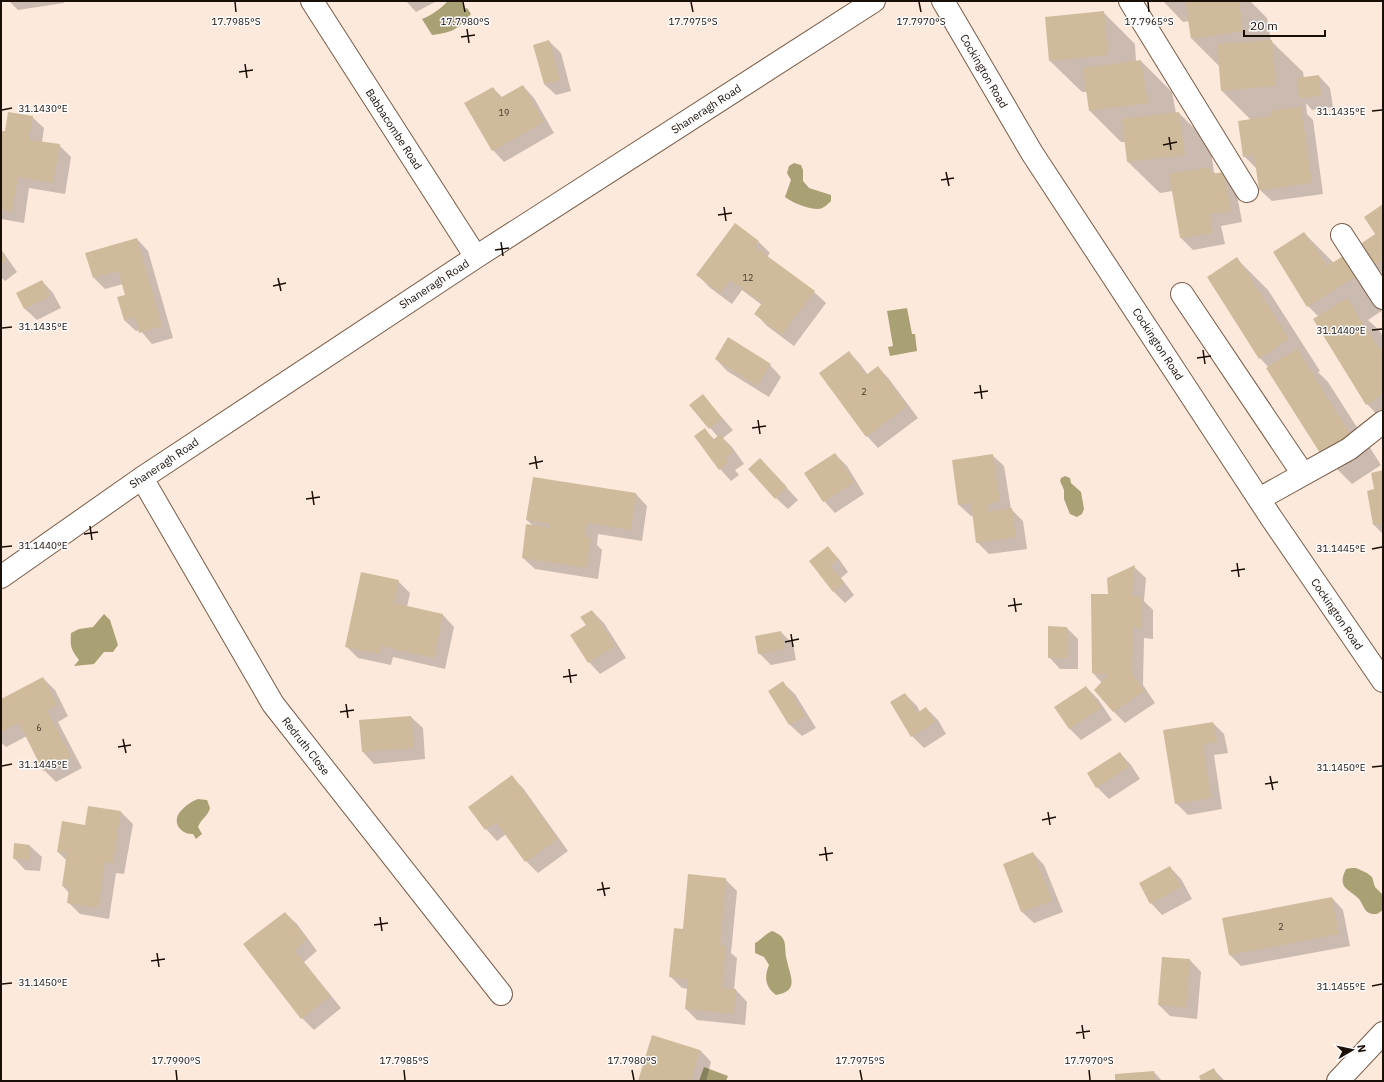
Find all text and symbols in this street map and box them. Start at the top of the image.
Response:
scale bar [1244,12,1325,38]
text: 17.7985°S [211,15,261,28]
text: 17.7980°S [440,15,490,28]
text: 17.7975°S [668,15,718,28]
text: 17.7970°S [896,15,946,28]
text: 17.7965°S [1124,15,1174,28]
text: 20 m [1250,18,1278,33]
street label: Cockington Road [957,31,1011,111]
street label: Shaneragh Road [668,81,744,137]
street label: Babbacombe Road [363,86,425,172]
text: 31.1430°E [18,102,68,115]
text: 31.1435°E [1316,105,1366,118]
house number: 19 [499,107,509,118]
street label: Shaneragh Road [396,256,472,312]
house number: 12 [743,272,753,283]
street label: Cockington Road [1129,305,1187,383]
text: 31.1435°E [18,320,68,333]
text: 31.1440°E [1316,324,1366,337]
house number: 2 [861,386,867,397]
street label: Shaneragh Road [127,435,201,491]
text: 31.1440°E [18,539,68,552]
text: 31.1445°E [1316,542,1366,555]
street label: Cockington Road [1308,576,1366,652]
street label: Redruth Close [279,714,333,778]
house number: 6 [36,722,42,733]
text: 31.1445°E [18,758,68,771]
text: 31.1450°E [1316,761,1366,774]
house number: 2 [1278,921,1284,932]
text: 31.1450°E [18,976,68,989]
text: 31.1455°E [1316,980,1366,993]
north arrow [1332,1030,1372,1070]
text: N [1354,1043,1369,1053]
text: 17.7990°S [151,1054,201,1067]
text: 17.7985°S [379,1054,429,1067]
text: 17.7980°S [607,1054,657,1067]
text: 17.7975°S [835,1054,885,1067]
text: 17.7970°S [1064,1054,1114,1067]

